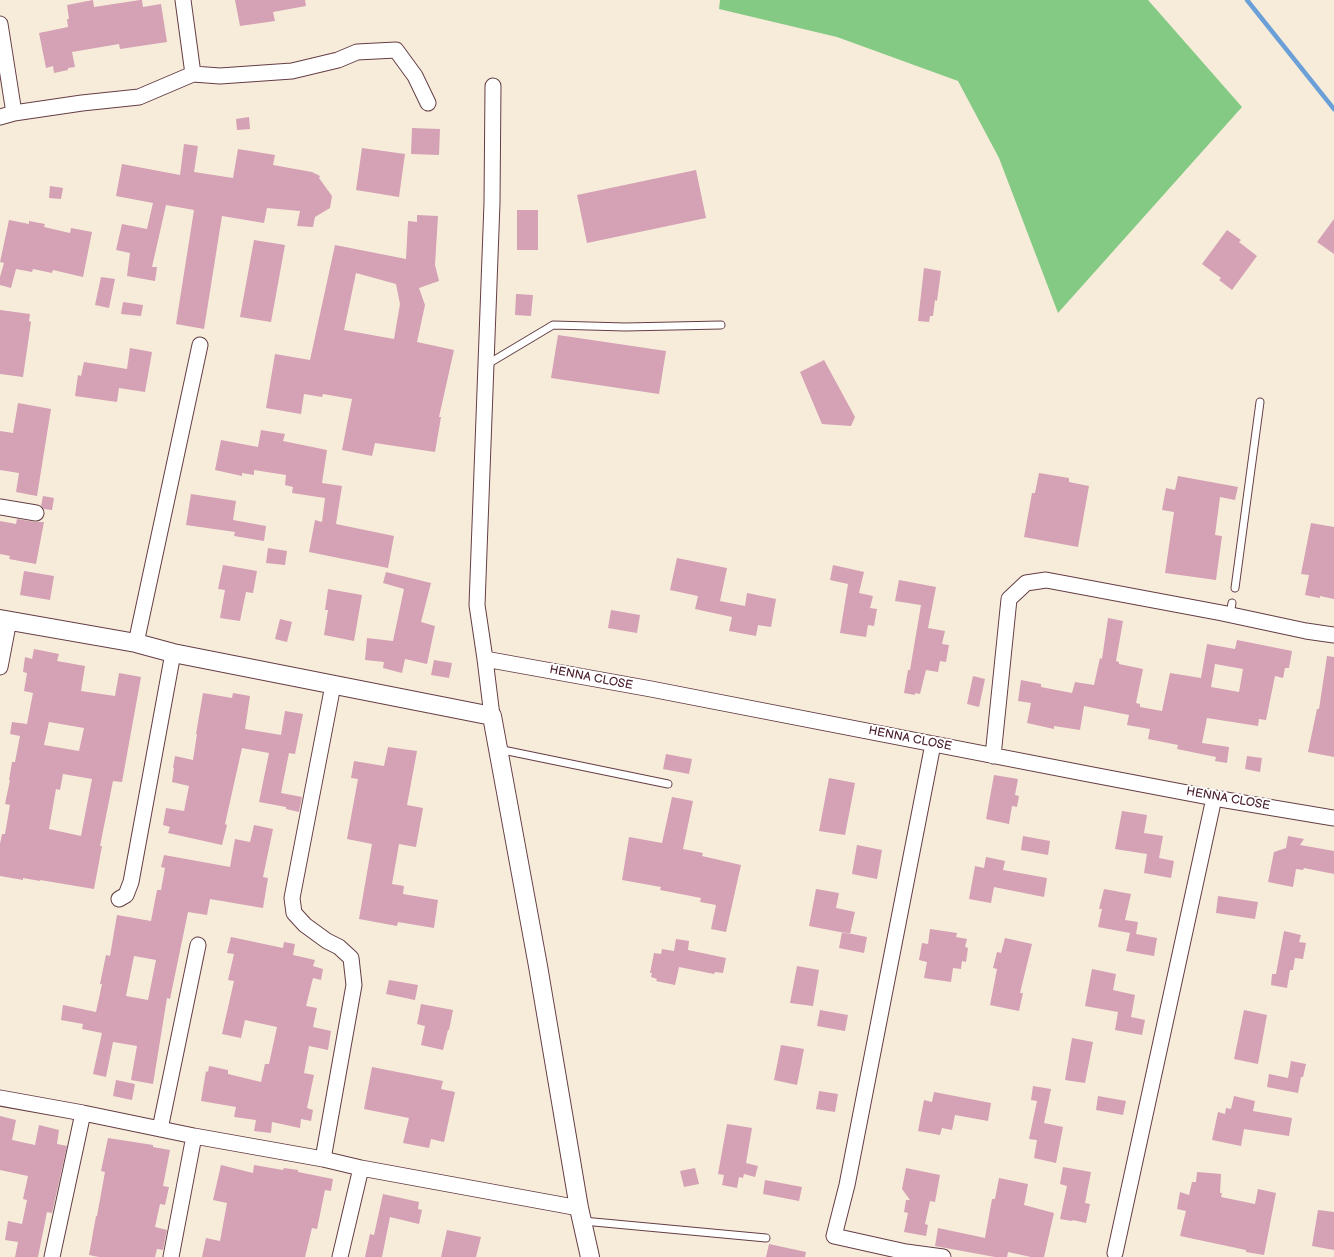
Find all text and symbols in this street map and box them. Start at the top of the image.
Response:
street label: HENNA CLOSE [548,663,634,693]
street label: HENNA CLOSE [867,724,953,754]
street label: HENNA CLOSE [1185,785,1271,813]

